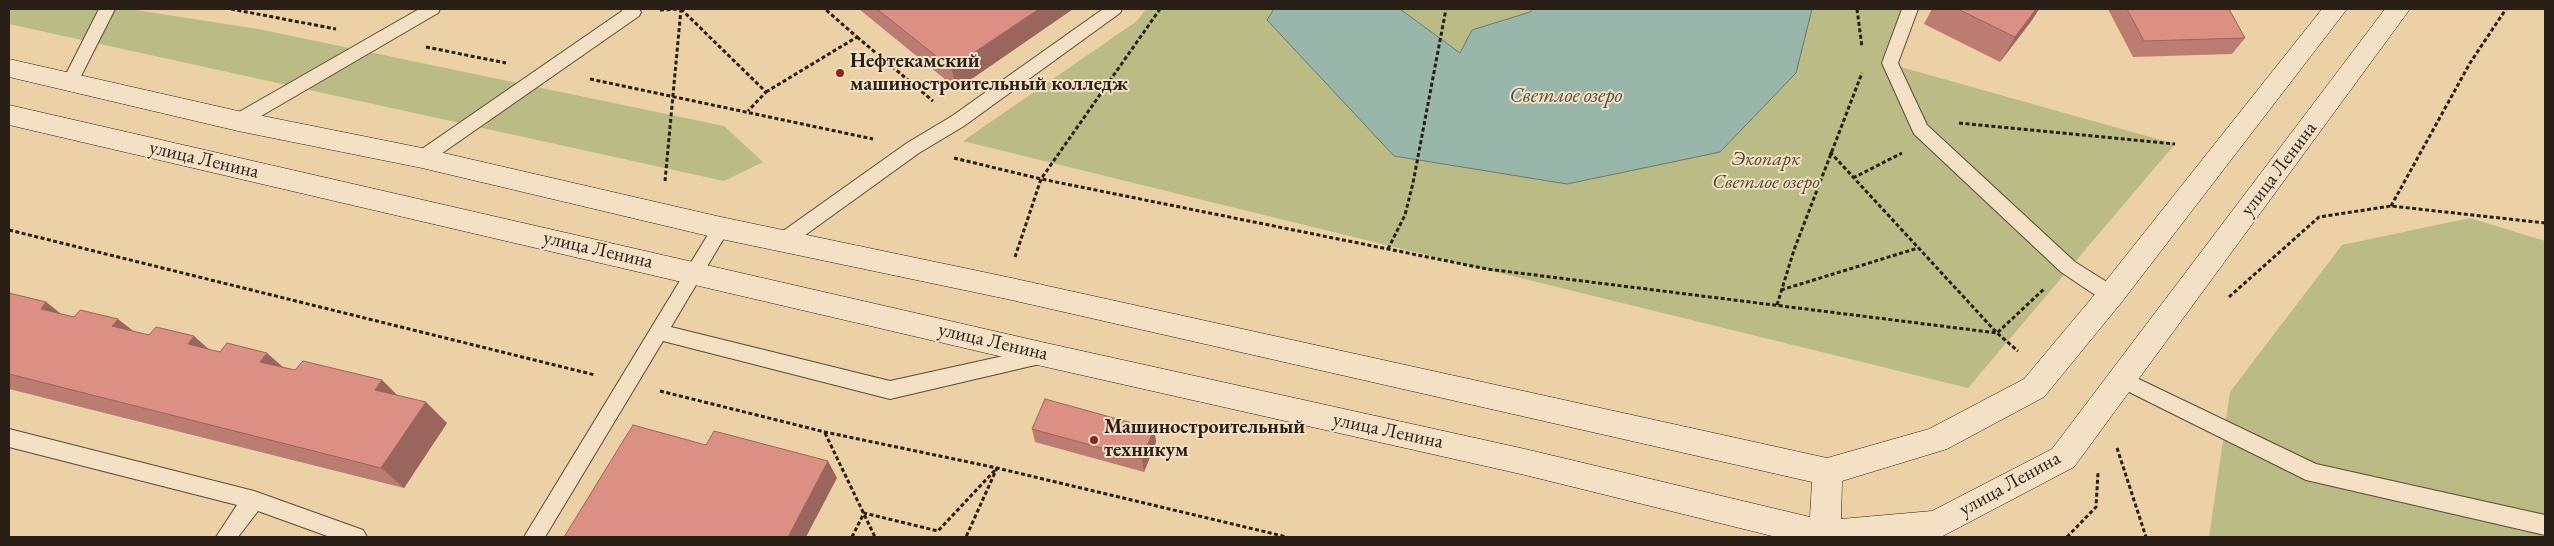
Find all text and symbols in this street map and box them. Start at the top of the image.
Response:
place label: Нефтекамский машиностроительный колледж [850,50,1128,97]
marker: Нефтекамский машиностроительный колледж [834,67,846,79]
water label: Светлое озеро [1510,83,1622,109]
street label: улица Ленина [2236,117,2322,221]
street label: улица Ленина [147,136,261,184]
park label: Экопарк Светлое озеро [1712,148,1820,195]
street label: улица Ленина [541,226,655,274]
street label: улица Ленина [936,318,1050,366]
street label: улица Ленина [1331,408,1445,454]
place label: Машиностроительный техникум [1104,416,1305,463]
marker: Машиностроительный техникум [1088,434,1100,446]
street label: улица Ленина [1955,446,2065,522]

